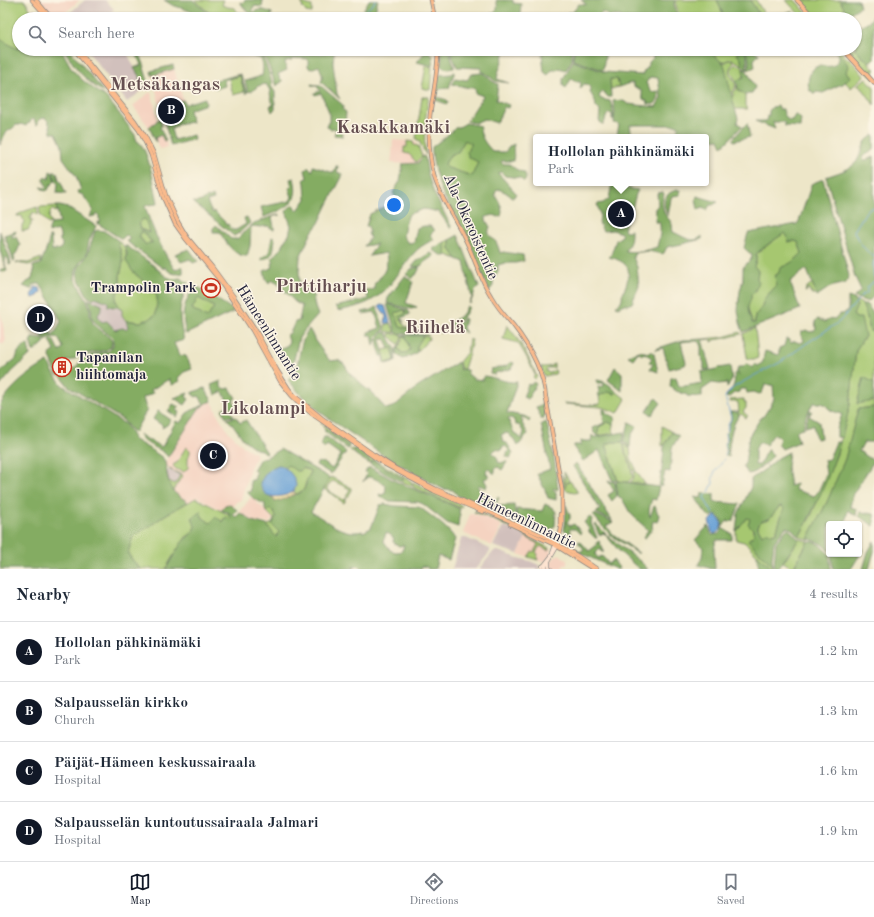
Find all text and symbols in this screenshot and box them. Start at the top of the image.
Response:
search box [12,12,862,56]
icon: search [26,23,48,45]
text: Search here [58,27,135,42]
district label: Metsäkangas [110,76,220,95]
pin: B [158,96,184,126]
district label: Kasakkamäki [336,119,450,138]
popup [533,134,709,186]
text: Hollolan pähkinämäki [548,145,694,160]
text: Park [548,163,574,176]
street label: Ala-Okeroistentie [440,172,500,282]
your location [384,195,404,215]
pin: A [608,199,634,229]
sports icon: Trampolin Park [200,277,222,299]
district label: Pirttiharju [275,278,367,297]
place label: Trampolin Park [90,281,198,296]
street label: Hämeenlinnantie [233,283,303,383]
pin: D [27,304,53,334]
district label: Riihelä [405,319,465,338]
place label: Tapanilan hiihtomaja [76,351,147,383]
building icon: Tapanilan hiihtomaja [51,356,73,378]
district label: Likolampi [220,400,306,419]
pin: C [200,441,226,471]
street label: Hämeenlinnantie [474,491,578,553]
map controls [826,521,862,557]
button: locate [826,521,862,557]
text: Nearby [16,587,71,604]
text: 4 results [809,588,858,601]
text: Hollolan pähkinämäki [54,636,201,651]
text: A [24,645,34,658]
text: 1.2 km [819,645,858,658]
text: Park [54,654,81,667]
text: Salpausselän kirkko [54,696,188,711]
text: B [24,705,34,718]
text: 1.3 km [819,705,858,718]
text: Church [54,714,95,727]
text: Päijät-Hämeen keskussairaala [54,756,256,771]
text: C [25,765,33,778]
text: 1.6 km [819,765,858,778]
text: Hospital [54,774,101,787]
text: Salpausselän kuntoutussairaala Jalmari [54,816,318,831]
text: D [24,825,34,838]
text: 1.9 km [819,825,858,838]
text: Hospital [54,834,101,847]
tab: Map [129,871,151,909]
tab: Directions [410,871,458,909]
tab: Saved [717,871,745,909]

